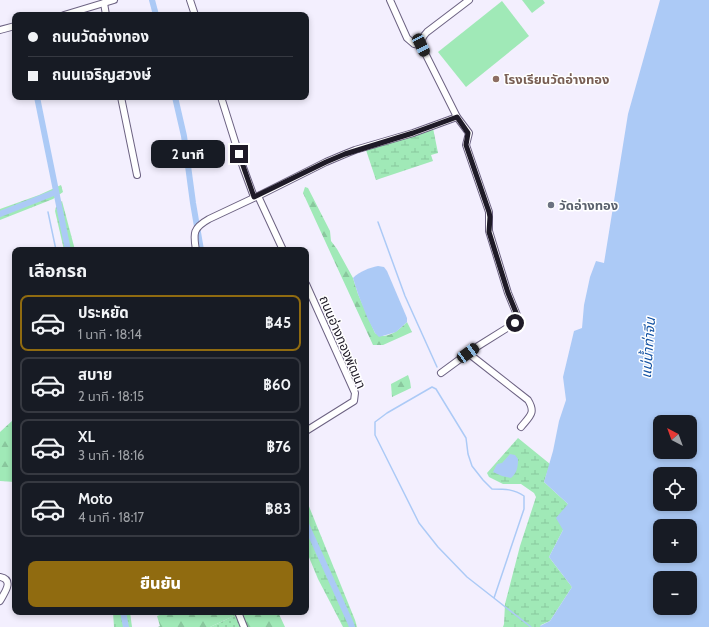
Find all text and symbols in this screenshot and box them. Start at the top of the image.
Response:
text: ถนนวัดอ่างทอง [52,28,149,46]
car [410,32,432,58]
text: ถนนเจริญสวงษ์ [52,66,151,84]
place label: โรงเรียนวัดอ่างทอง [504,71,609,87]
marker: โรงเรียนวัดอ่างทอง [491,74,501,84]
callout: 2 นาที [151,140,225,168]
route end [230,145,248,163]
text: 2 นาที [172,146,204,162]
place label: วัดอ่างทอง [559,197,618,213]
marker: วัดอ่างทอง [546,200,556,210]
text: เลือกรถ [28,260,87,282]
street label: ถนนอ่างทองพัฒนา [316,293,370,391]
text: ประหยัด [78,304,129,322]
icon: car [30,305,66,341]
text: ฿45 [265,314,291,332]
route start [506,314,524,332]
water label: แม่น้ำท่าจีน [636,315,659,379]
text: 1 นาที · 18:14 [78,326,142,342]
car [455,341,481,365]
text: สบาย [78,366,112,384]
icon: car [30,367,66,403]
text: ฿60 [263,376,291,394]
text: 2 นาที · 18:15 [78,388,144,404]
north arrow [653,415,697,459]
map controls [653,415,697,615]
text: XL [78,428,95,446]
icon: car [30,429,66,465]
text: ฿76 [267,438,291,456]
text: 3 นาที · 18:16 [78,447,145,463]
button: locate [653,467,697,511]
text: Moto [78,490,112,508]
icon: car [30,491,66,527]
text: ฿83 [265,500,291,518]
text: 4 นาที · 18:17 [78,509,144,525]
button: + [653,519,697,563]
button: ยืนยัน [28,561,293,607]
button: − [653,571,697,615]

